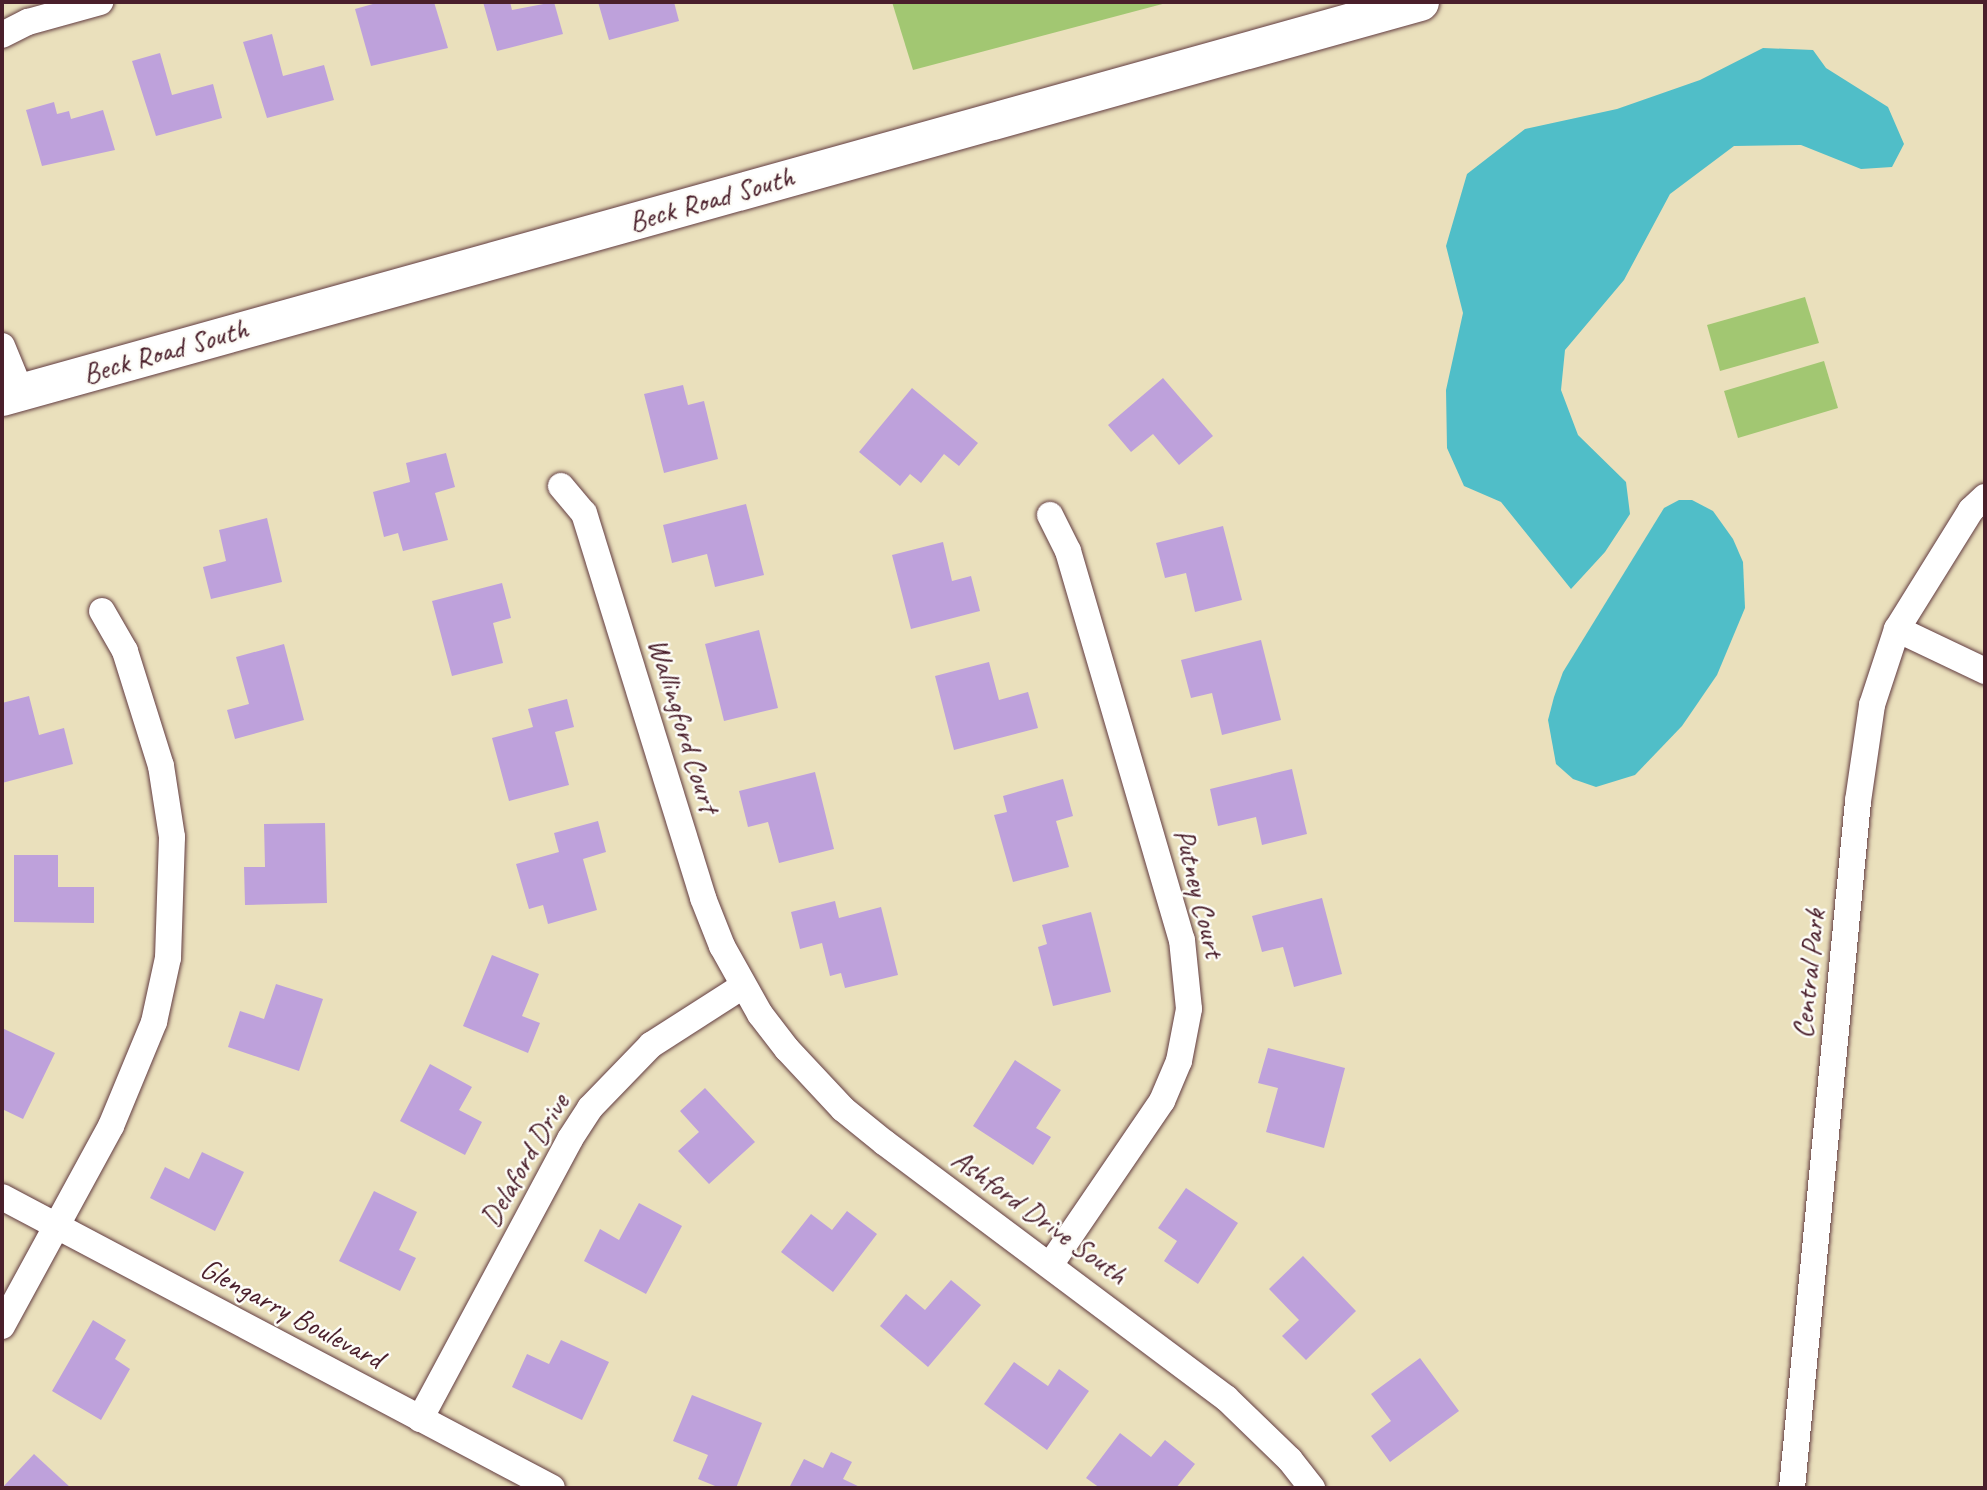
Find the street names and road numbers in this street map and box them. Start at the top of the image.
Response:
street label: Beck Road South [624,158,798,240]
street label: Beck Road South [78,310,252,392]
street label: Wallingford Court [640,633,728,817]
street label: Putney Court [1167,825,1233,961]
street label: Central Park [1783,907,1833,1041]
street label: Delaford Drive [471,1087,577,1233]
street label: Ashford Drive South [945,1140,1135,1292]
street label: Glengarry Boulevard [194,1250,390,1376]

